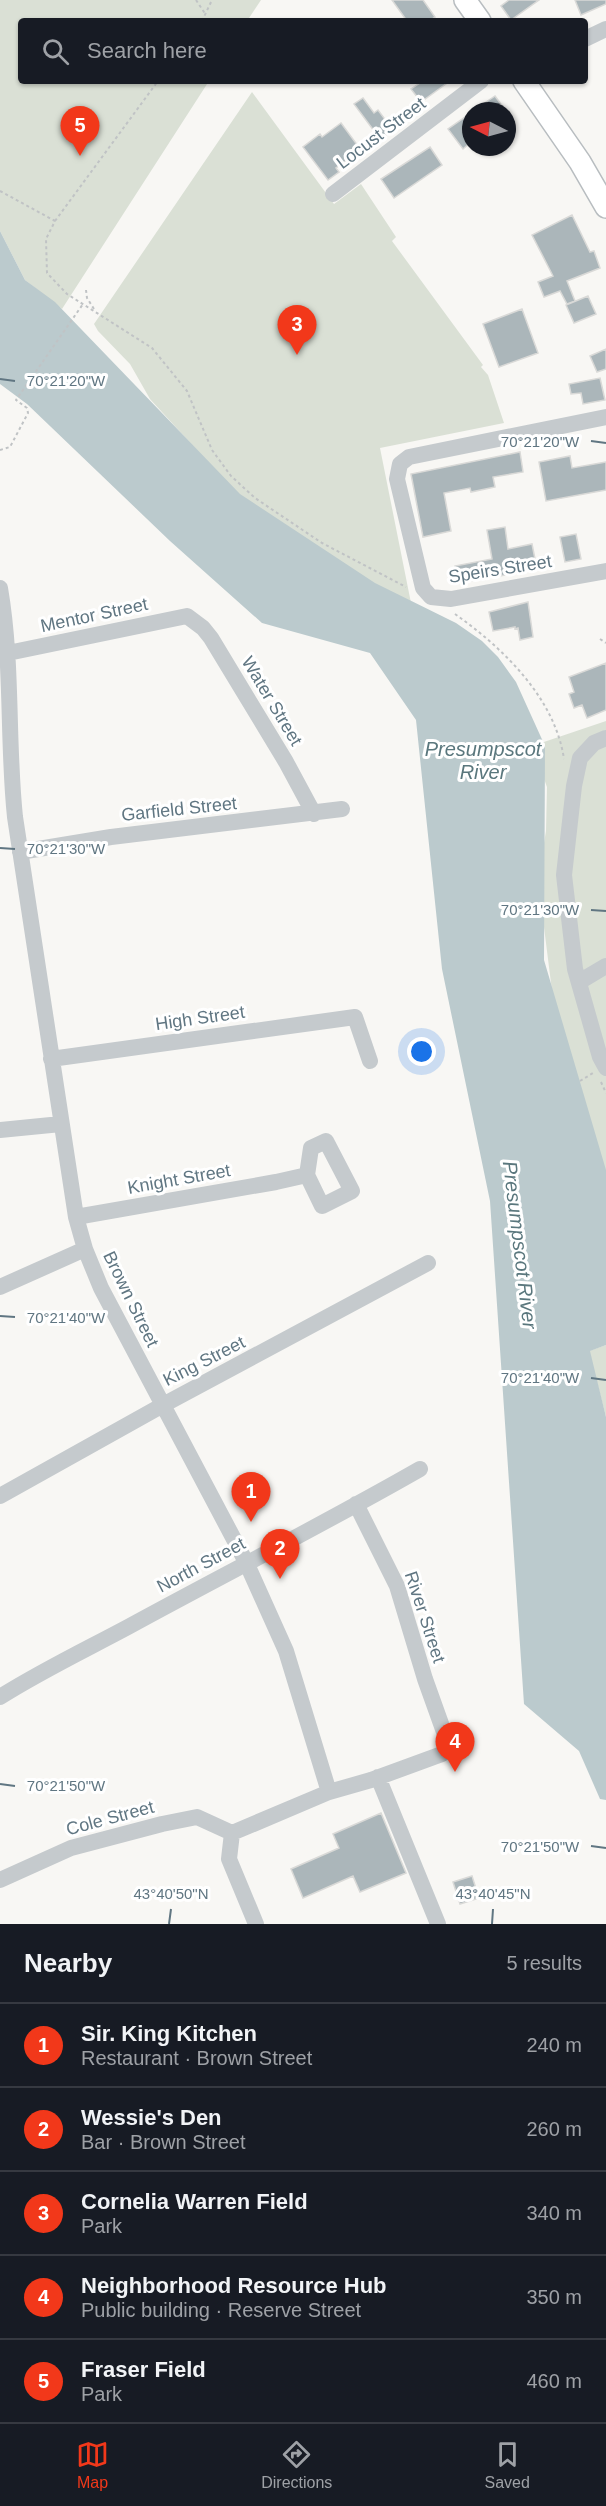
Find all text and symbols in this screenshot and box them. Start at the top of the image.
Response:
search box [18,18,588,84]
icon: search [39,35,72,68]
text: Search here [87,38,207,63]
street label: Locust Street [333,93,429,173]
north arrow [462,102,516,156]
pin: 5 [60,106,100,156]
pin: 3 [278,306,316,355]
text: 70°21'20"W [27,372,106,389]
text: 70°21'20"W [501,433,580,450]
street label: Speirs Street [447,551,553,587]
street label: Mentor Street [39,594,149,636]
street label: Water Street [238,653,306,749]
water label: Presumpscot River [425,738,543,783]
street label: Garfield Street [120,793,238,825]
text: 70°21'30"W [27,840,106,857]
text: 70°21'30"W [501,901,580,918]
street label: High Street [154,1002,246,1034]
your location [407,1037,436,1066]
street label: Knight Street [126,1160,232,1198]
water label: Presumpscot River [499,1160,541,1332]
street label: Brown Street [99,1248,163,1350]
text: 70°21'40"W [27,1309,106,1326]
street label: King Street [160,1332,248,1390]
text: 70°21'40"W [501,1369,580,1386]
pin: 1 [232,1472,270,1522]
pin: 2 [260,1530,300,1579]
street label: North Street [153,1533,249,1597]
street label: River Street [401,1569,449,1665]
pin: 4 [436,1722,474,1772]
text: 70°21'50"W [27,1777,106,1794]
street label: Cole Street [64,1797,156,1839]
text: 70°21'50"W [501,1838,580,1855]
text: 43°40'50"N [133,1885,209,1902]
text: 43°40'45"N [455,1885,531,1902]
text: Nearby [24,1948,112,1978]
text: 5 results [506,1952,582,1974]
text: Sir. King Kitchen [81,2021,257,2046]
text: 1 [38,2034,49,2056]
text: 240 m [526,2034,582,2056]
text: Restaurant · Brown Street [81,2047,312,2069]
text: Wessie's Den [81,2105,222,2130]
text: 2 [38,2118,49,2140]
text: 260 m [526,2118,582,2140]
text: Bar · Brown Street [81,2131,246,2153]
text: Cornelia Warren Field [81,2189,308,2214]
text: 3 [38,2202,49,2224]
text: 340 m [526,2202,582,2224]
text: Park [81,2215,122,2237]
text: Neighborhood Resource Hub [81,2273,387,2298]
text: 4 [38,2286,49,2308]
text: 350 m [526,2286,582,2308]
text: Public building · Reserve Street [81,2299,361,2321]
text: Fraser Field [81,2357,206,2382]
text: 5 [38,2370,49,2392]
text: 460 m [526,2370,582,2392]
text: Park [81,2383,122,2405]
tab: Map [76,2438,109,2492]
tab: Directions [261,2438,332,2492]
tab: Saved [485,2438,530,2492]

